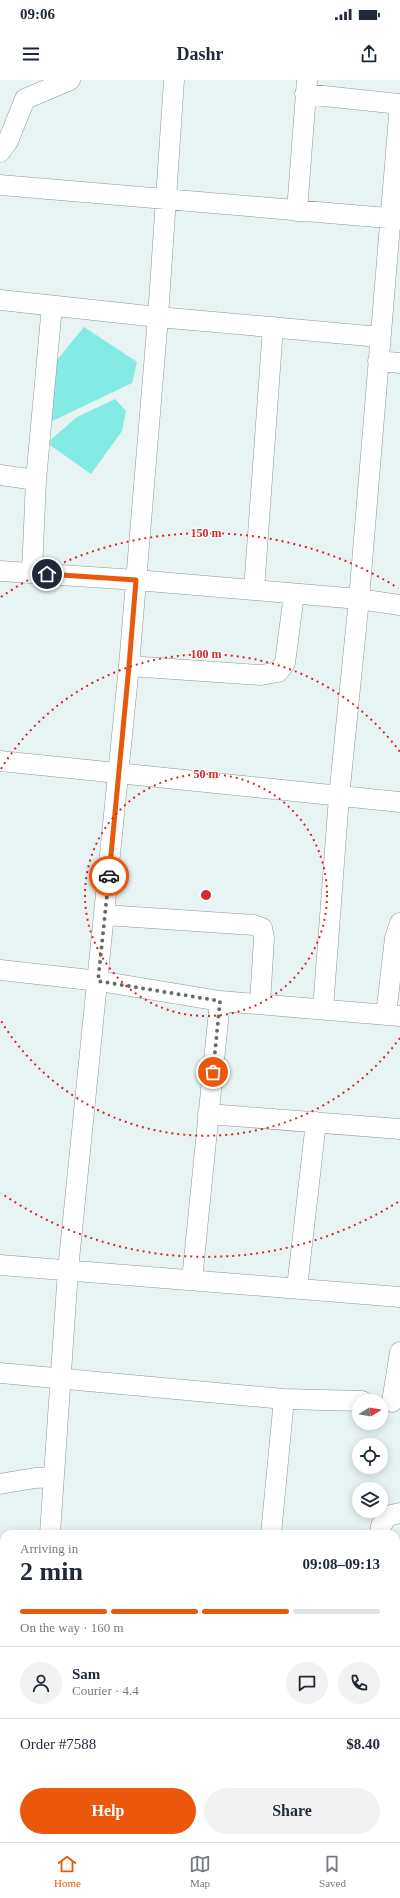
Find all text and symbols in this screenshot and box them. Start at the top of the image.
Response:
text: 09:06 [20,6,55,22]
icon: menu [20,43,42,65]
icon: share [358,43,380,65]
text: Dashr [176,44,224,64]
text: 150 m [191,526,222,540]
pin [30,557,64,591]
icon: home [36,563,58,585]
text: 100 m [191,647,222,661]
text: 50 m [194,767,219,781]
courier [89,856,129,896]
icon: car [98,865,120,887]
centre of rings [199,888,213,902]
pin [196,1055,230,1089]
icon: bag [202,1061,224,1083]
north arrow [352,1394,388,1430]
map controls [352,1394,388,1518]
button: locate [352,1438,388,1474]
button: layers [352,1482,388,1518]
text: Arriving in [20,1541,78,1556]
text: 09:08–09:13 [303,1556,380,1572]
text: 2 min [20,1557,83,1586]
text: On the way · 160 m [20,1620,124,1635]
button: person [20,1662,62,1704]
button: chat [286,1662,328,1704]
button: phone [338,1662,380,1704]
text: Sam [72,1666,100,1682]
text: Courier · 4.4 [72,1683,139,1698]
text: Order #7588 [20,1736,96,1752]
text: $8.40 [346,1736,380,1752]
button: Help [20,1788,196,1834]
button: Share [204,1788,380,1834]
tab: Home [54,1853,81,1889]
tab: Map [189,1853,211,1889]
tab: Saved [319,1853,346,1889]

